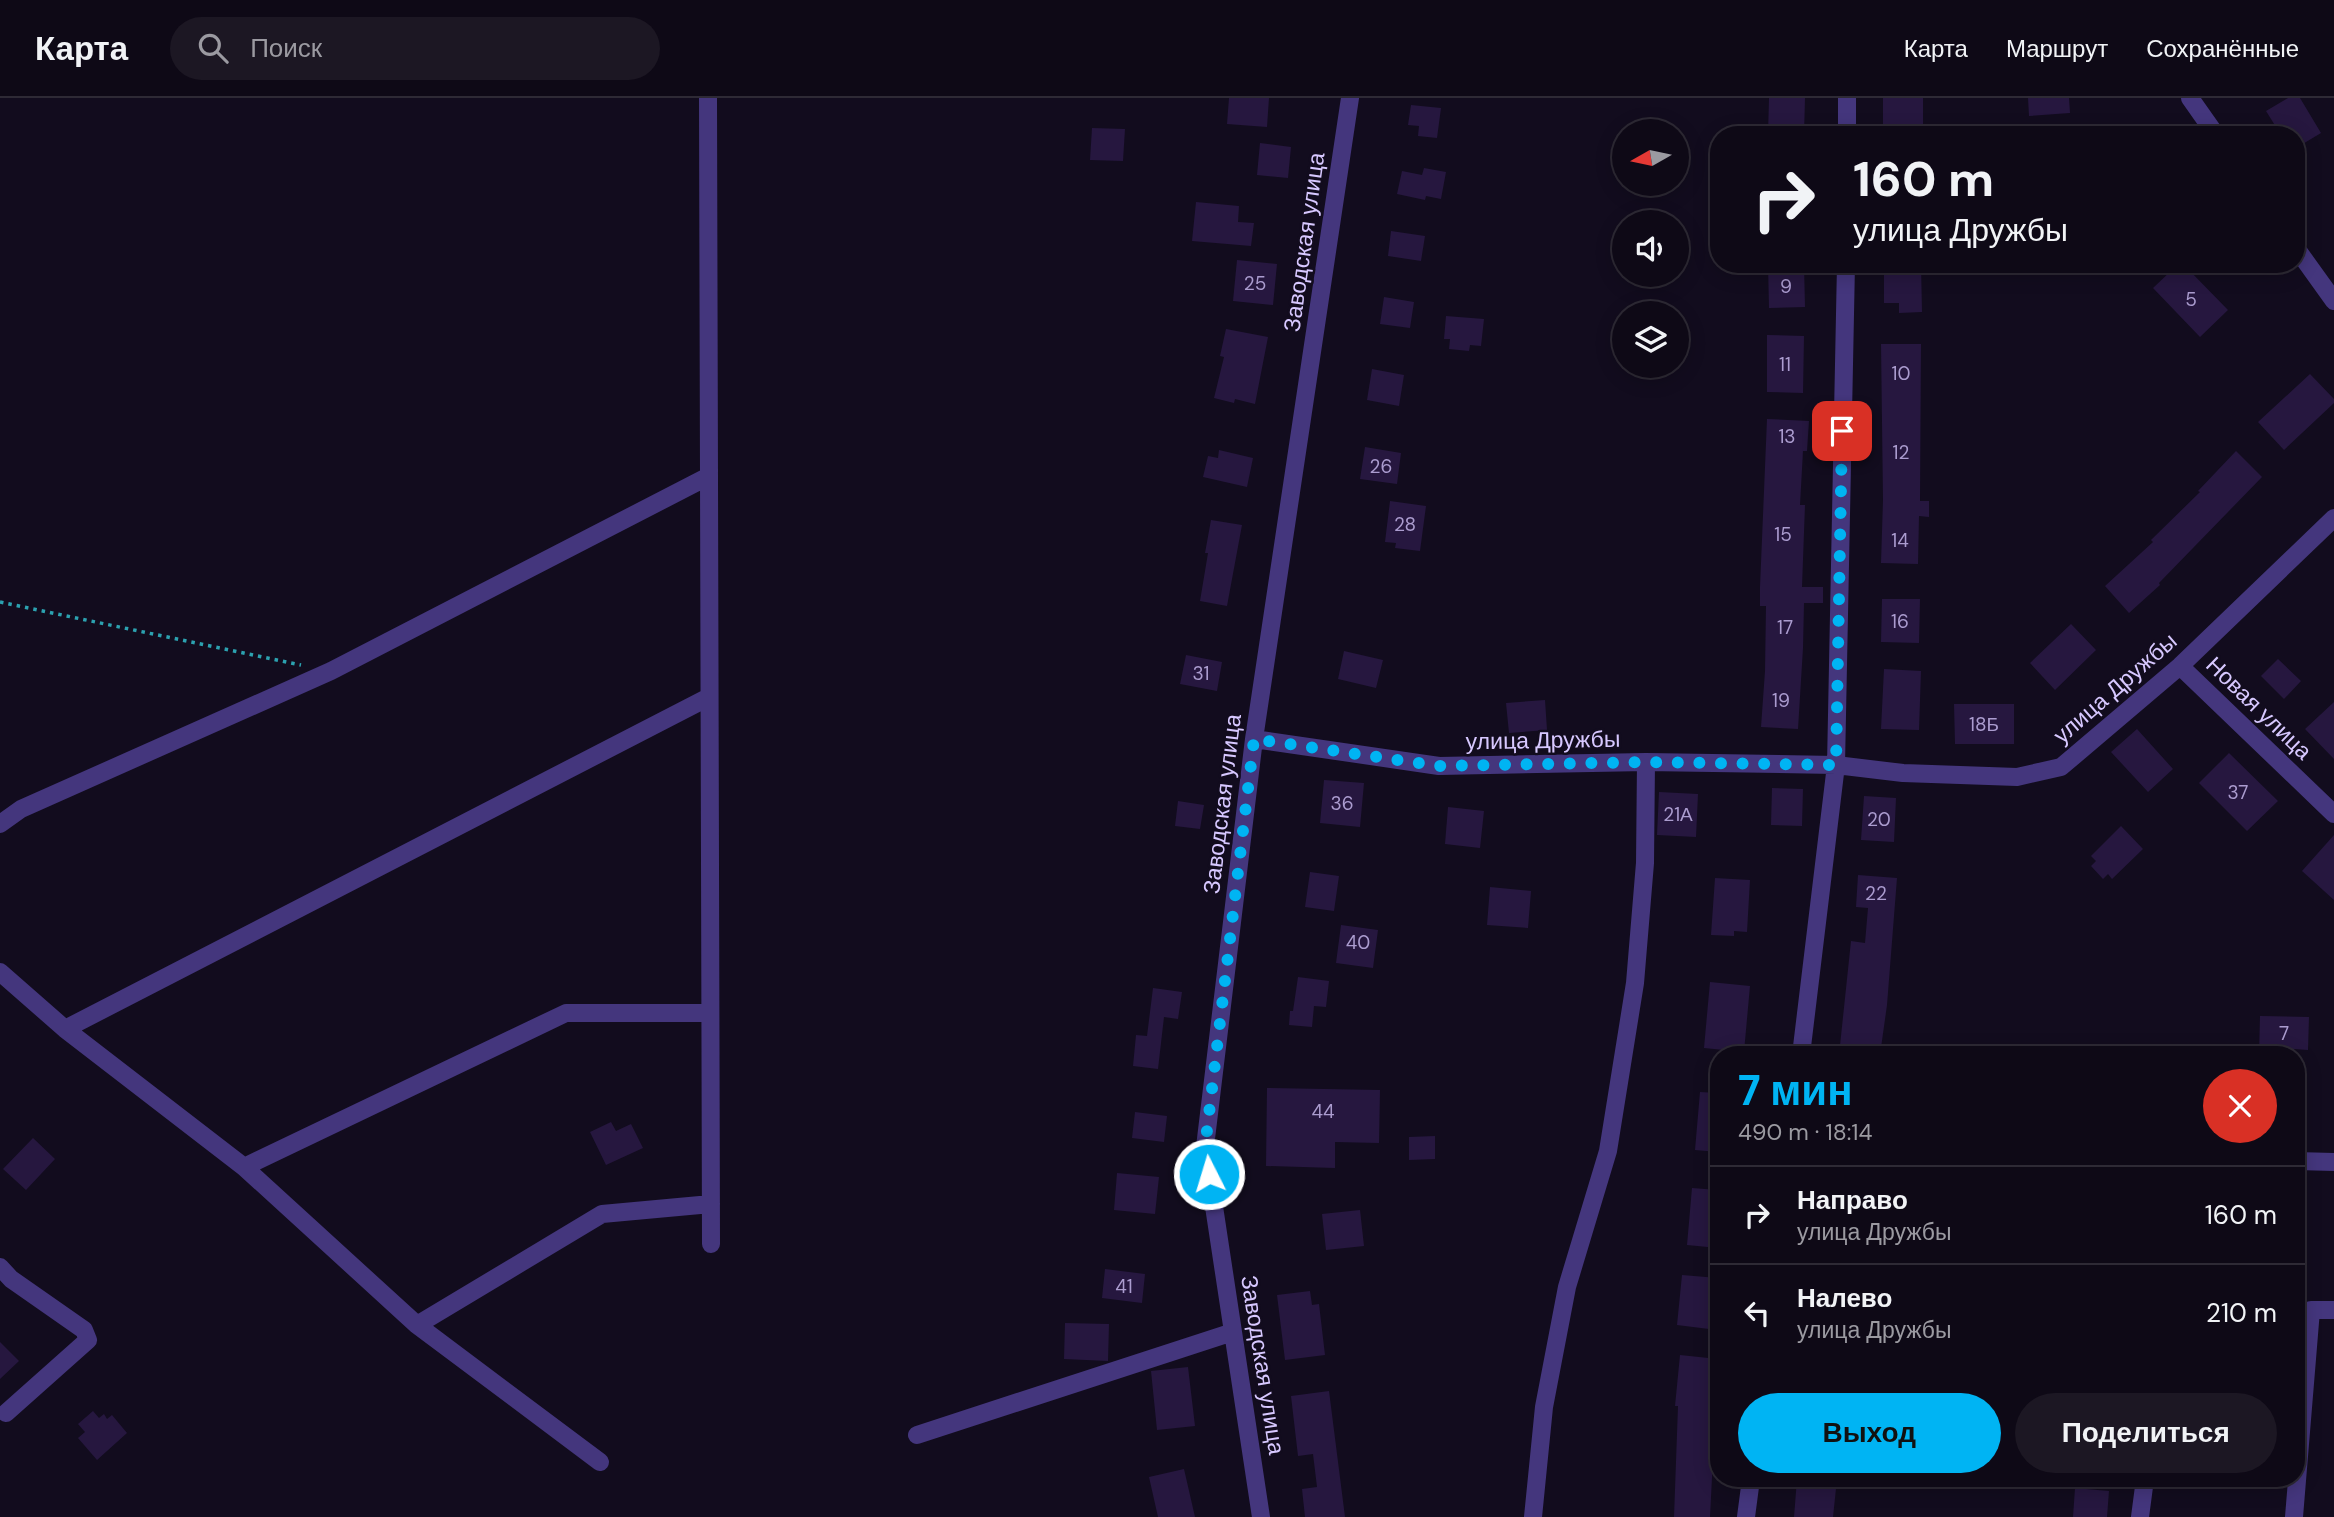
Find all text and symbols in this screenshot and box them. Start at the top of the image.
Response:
search box [170,17,660,80]
text: Карта [35,27,128,70]
icon: search [194,29,232,67]
text: Поиск [250,31,322,65]
text: Карта [1904,33,1968,64]
text: Маршрут [2006,33,2108,64]
text: Сохранённые [2146,33,2299,64]
north arrow [1612,119,1689,196]
map controls [1612,119,1689,378]
text: 160 m [1853,147,1994,211]
street label: Заводская улица [1277,150,1331,334]
icon: right [1738,154,1829,245]
text: улица Дружбы [1853,209,2068,251]
button: sound [1612,210,1689,287]
house number: 25 [1244,271,1266,296]
house number: 9 [1780,274,1792,299]
house number: 5 [2185,287,2197,312]
button: layers [1612,301,1689,378]
house number: 11 [1779,352,1791,377]
house number: 10 [1892,361,1910,386]
pin [1812,401,1872,461]
icon: arrive [1823,412,1861,450]
house number: 13 [1778,424,1796,449]
house number: 12 [1893,440,1909,465]
house number: 26 [1370,454,1392,479]
house number: 28 [1394,512,1416,537]
house number: 15 [1774,522,1792,547]
house number: 14 [1891,528,1909,553]
house number: 16 [1891,609,1909,634]
house number: 17 [1777,615,1793,640]
street label: улица Дружбы [2047,626,2183,750]
street label: Новая улица [2200,650,2318,766]
house number: 31 [1193,661,1209,686]
house number: 19 [1772,688,1790,713]
street label: Заводская улица [1196,712,1248,896]
house number: 18Б [1969,712,1999,737]
street label: улица Дружбы [1465,724,1621,756]
house number: 37 [2227,780,2249,805]
house number: 36 [1330,791,1354,816]
house number: 21А [1663,802,1693,827]
house number: 20 [1867,807,1891,832]
house number: 22 [1865,881,1887,906]
house number: 40 [1346,930,1370,955]
house number: 7 [2279,1021,2289,1046]
text: 7 мин [1738,1063,1853,1118]
button: close [2203,1069,2277,1143]
house number: 44 [1311,1099,1335,1124]
text: 490 m · 18:14 [1738,1117,1872,1147]
position arrow [1172,1137,1246,1211]
text: Направо [1797,1183,1908,1217]
icon: right [1738,1196,1776,1234]
text: 160 m [2205,1198,2277,1232]
text: улица Дружбы [1797,1217,1952,1247]
street label: Заводская улица [1234,1273,1292,1457]
house number: 41 [1115,1274,1133,1299]
text: Налево [1797,1281,1892,1315]
icon: left [1738,1294,1776,1332]
text: 210 m [2206,1296,2277,1330]
text: улица Дружбы [1797,1315,1952,1345]
button: Выход [1738,1393,2001,1473]
button: Поделиться [2015,1393,2277,1473]

